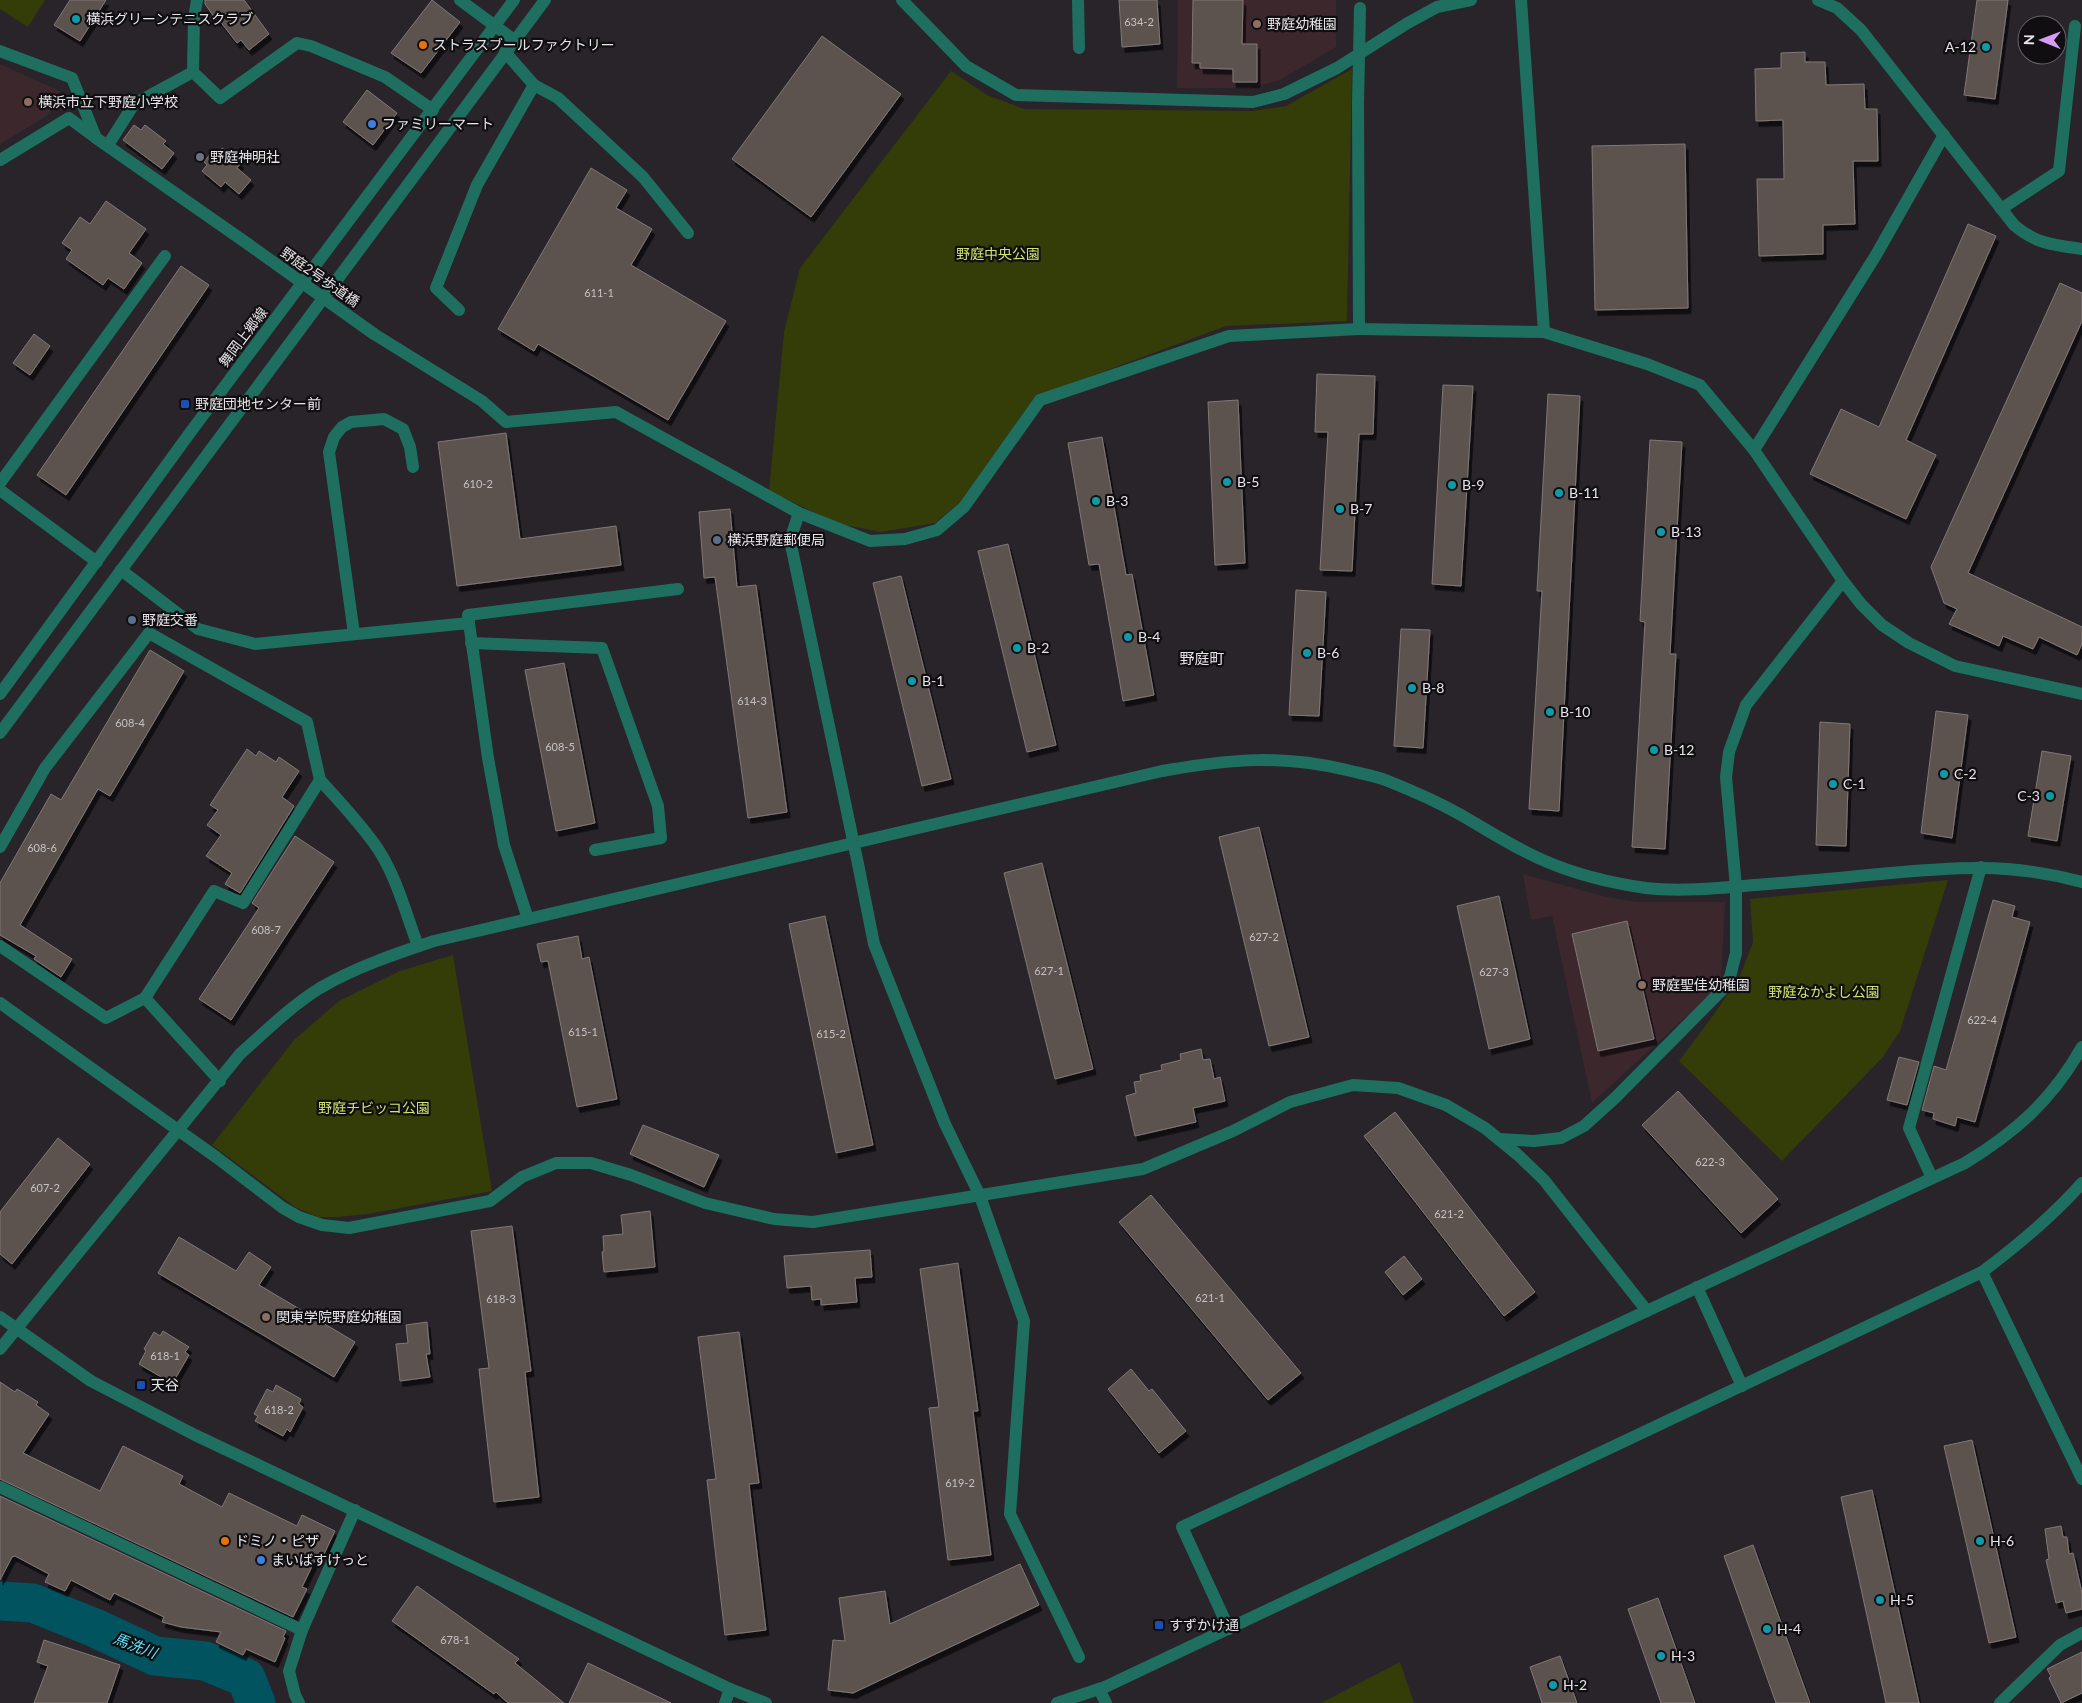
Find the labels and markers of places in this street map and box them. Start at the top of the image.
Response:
place label: 横浜グリーンテニスクラブ [86,10,253,27]
marker: 横浜グリーンテニスクラブ [70,13,82,25]
place label: 野庭幼稚園 [1267,15,1337,32]
marker: 野庭幼稚園 [1251,18,1263,30]
place label: ストラスブールファクトリー [433,36,615,53]
place label: A-12 [1945,38,1976,55]
marker: ストラスブールファクトリー [417,39,429,51]
marker: A-12 [1980,41,1992,53]
place label: 横浜市立下野庭小学校 [38,93,178,110]
marker: 横浜市立下野庭小学校 [22,96,34,108]
place label: ファミリーマート [382,115,494,132]
marker: ファミリーマート [366,118,378,130]
place label: 野庭神明社 [210,148,280,165]
marker: 野庭神明社 [194,151,206,163]
place label: 野庭団地センター前 [195,395,321,412]
marker: 野庭団地センター前 [179,398,191,410]
place label: B-5 [1237,473,1259,490]
marker: B-5 [1221,476,1233,488]
place label: B-9 [1462,476,1484,493]
marker: B-9 [1446,479,1458,491]
place label: B-11 [1569,484,1600,501]
marker: B-11 [1553,487,1565,499]
place label: B-3 [1106,492,1128,509]
marker: B-3 [1090,495,1102,507]
place label: B-7 [1350,500,1372,517]
marker: B-7 [1334,503,1346,515]
place label: B-13 [1671,523,1702,540]
marker: B-13 [1655,526,1667,538]
place label: 横浜野庭郵便局 [727,531,825,548]
marker: 横浜野庭郵便局 [711,534,723,546]
place label: 野庭交番 [142,611,198,628]
marker: 野庭交番 [126,614,138,626]
place label: B-4 [1138,628,1160,645]
marker: B-4 [1122,631,1134,643]
place label: B-2 [1027,639,1049,656]
marker: B-2 [1011,642,1023,654]
place label: B-6 [1317,644,1339,661]
marker: B-6 [1301,647,1313,659]
place label: B-1 [922,672,944,689]
marker: B-1 [906,675,918,687]
place label: B-8 [1422,679,1444,696]
marker: B-8 [1406,682,1418,694]
place label: B-10 [1560,703,1591,720]
marker: B-10 [1544,706,1556,718]
place label: B-12 [1664,741,1695,758]
marker: B-12 [1648,744,1660,756]
place label: C-2 [1954,765,1977,782]
marker: C-2 [1938,768,1950,780]
place label: C-1 [1843,775,1866,792]
marker: C-1 [1827,778,1839,790]
place label: C-3 [2017,787,2040,804]
marker: C-3 [2044,790,2056,802]
place label: 野庭聖佳幼稚園 [1652,976,1750,993]
marker: 野庭聖佳幼稚園 [1636,979,1648,991]
place label: 関東学院野庭幼稚園 [276,1308,402,1325]
marker: 関東学院野庭幼稚園 [260,1311,272,1323]
place label: 天谷 [151,1376,179,1393]
marker: 天谷 [135,1379,147,1391]
place label: ドミノ・ピザ [235,1532,319,1549]
place label: H-6 [1990,1532,2014,1549]
marker: ドミノ・ピザ [219,1535,231,1547]
marker: H-6 [1974,1535,1986,1547]
place label: まいばすけっと [271,1551,369,1568]
marker: まいばすけっと [255,1554,267,1566]
place label: H-5 [1890,1591,1914,1608]
marker: H-5 [1874,1594,1886,1606]
place label: すずかけ通 [1169,1616,1239,1633]
marker: すずかけ通 [1153,1619,1165,1631]
place label: H-4 [1777,1620,1801,1637]
marker: H-4 [1761,1623,1773,1635]
place label: H-3 [1671,1647,1695,1664]
marker: H-3 [1655,1650,1667,1662]
place label: H-2 [1563,1676,1587,1693]
marker: H-2 [1547,1679,1559,1691]

